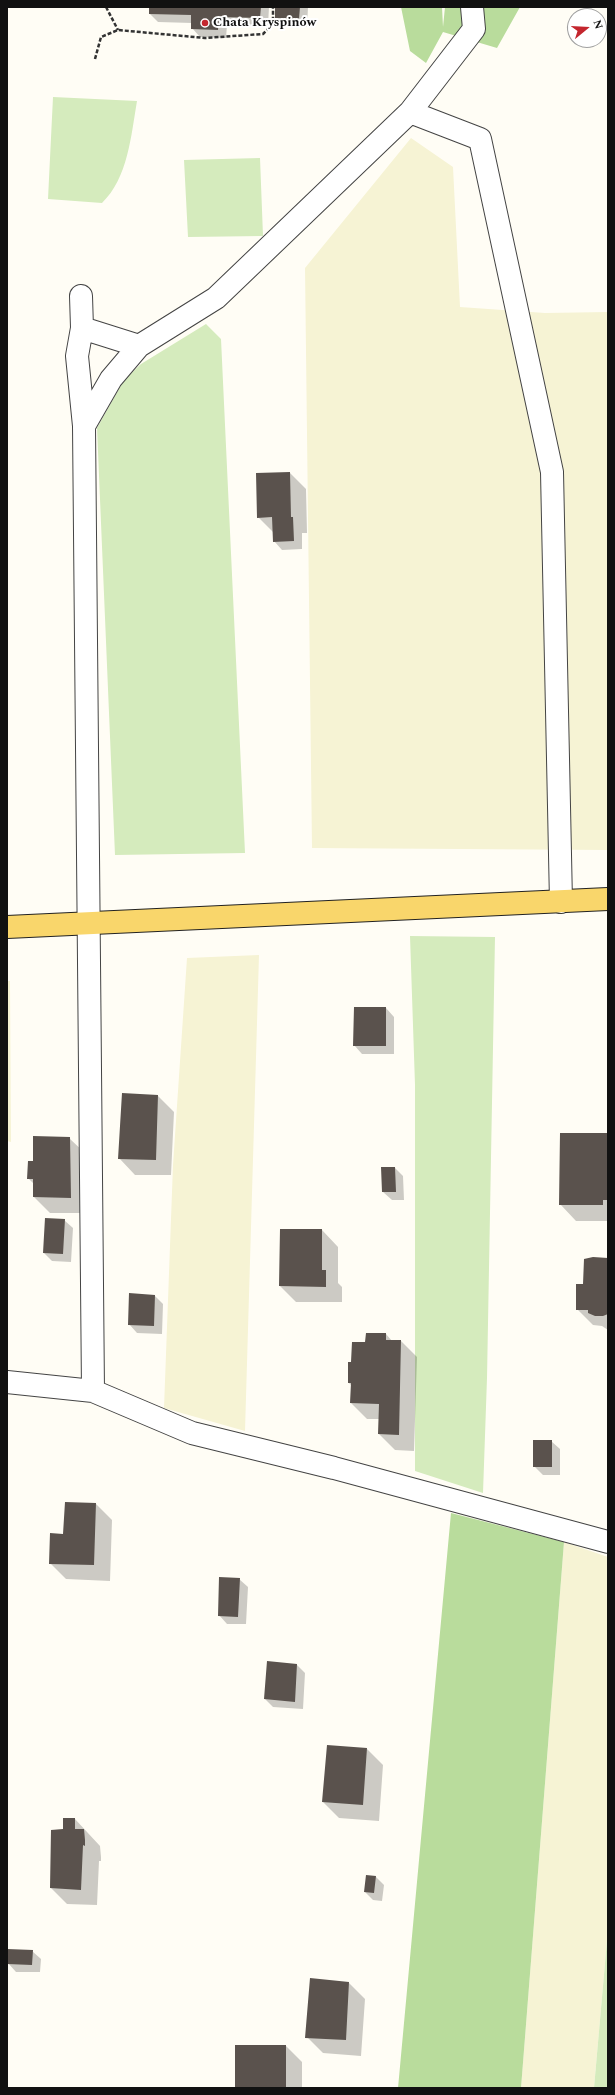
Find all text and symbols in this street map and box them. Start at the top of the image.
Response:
north arrow [567,8,607,48]
place label: Chata Kryspinów [213,15,316,31]
marker: Chata Kryspinów [200,18,210,28]
text: N [588,18,607,31]

